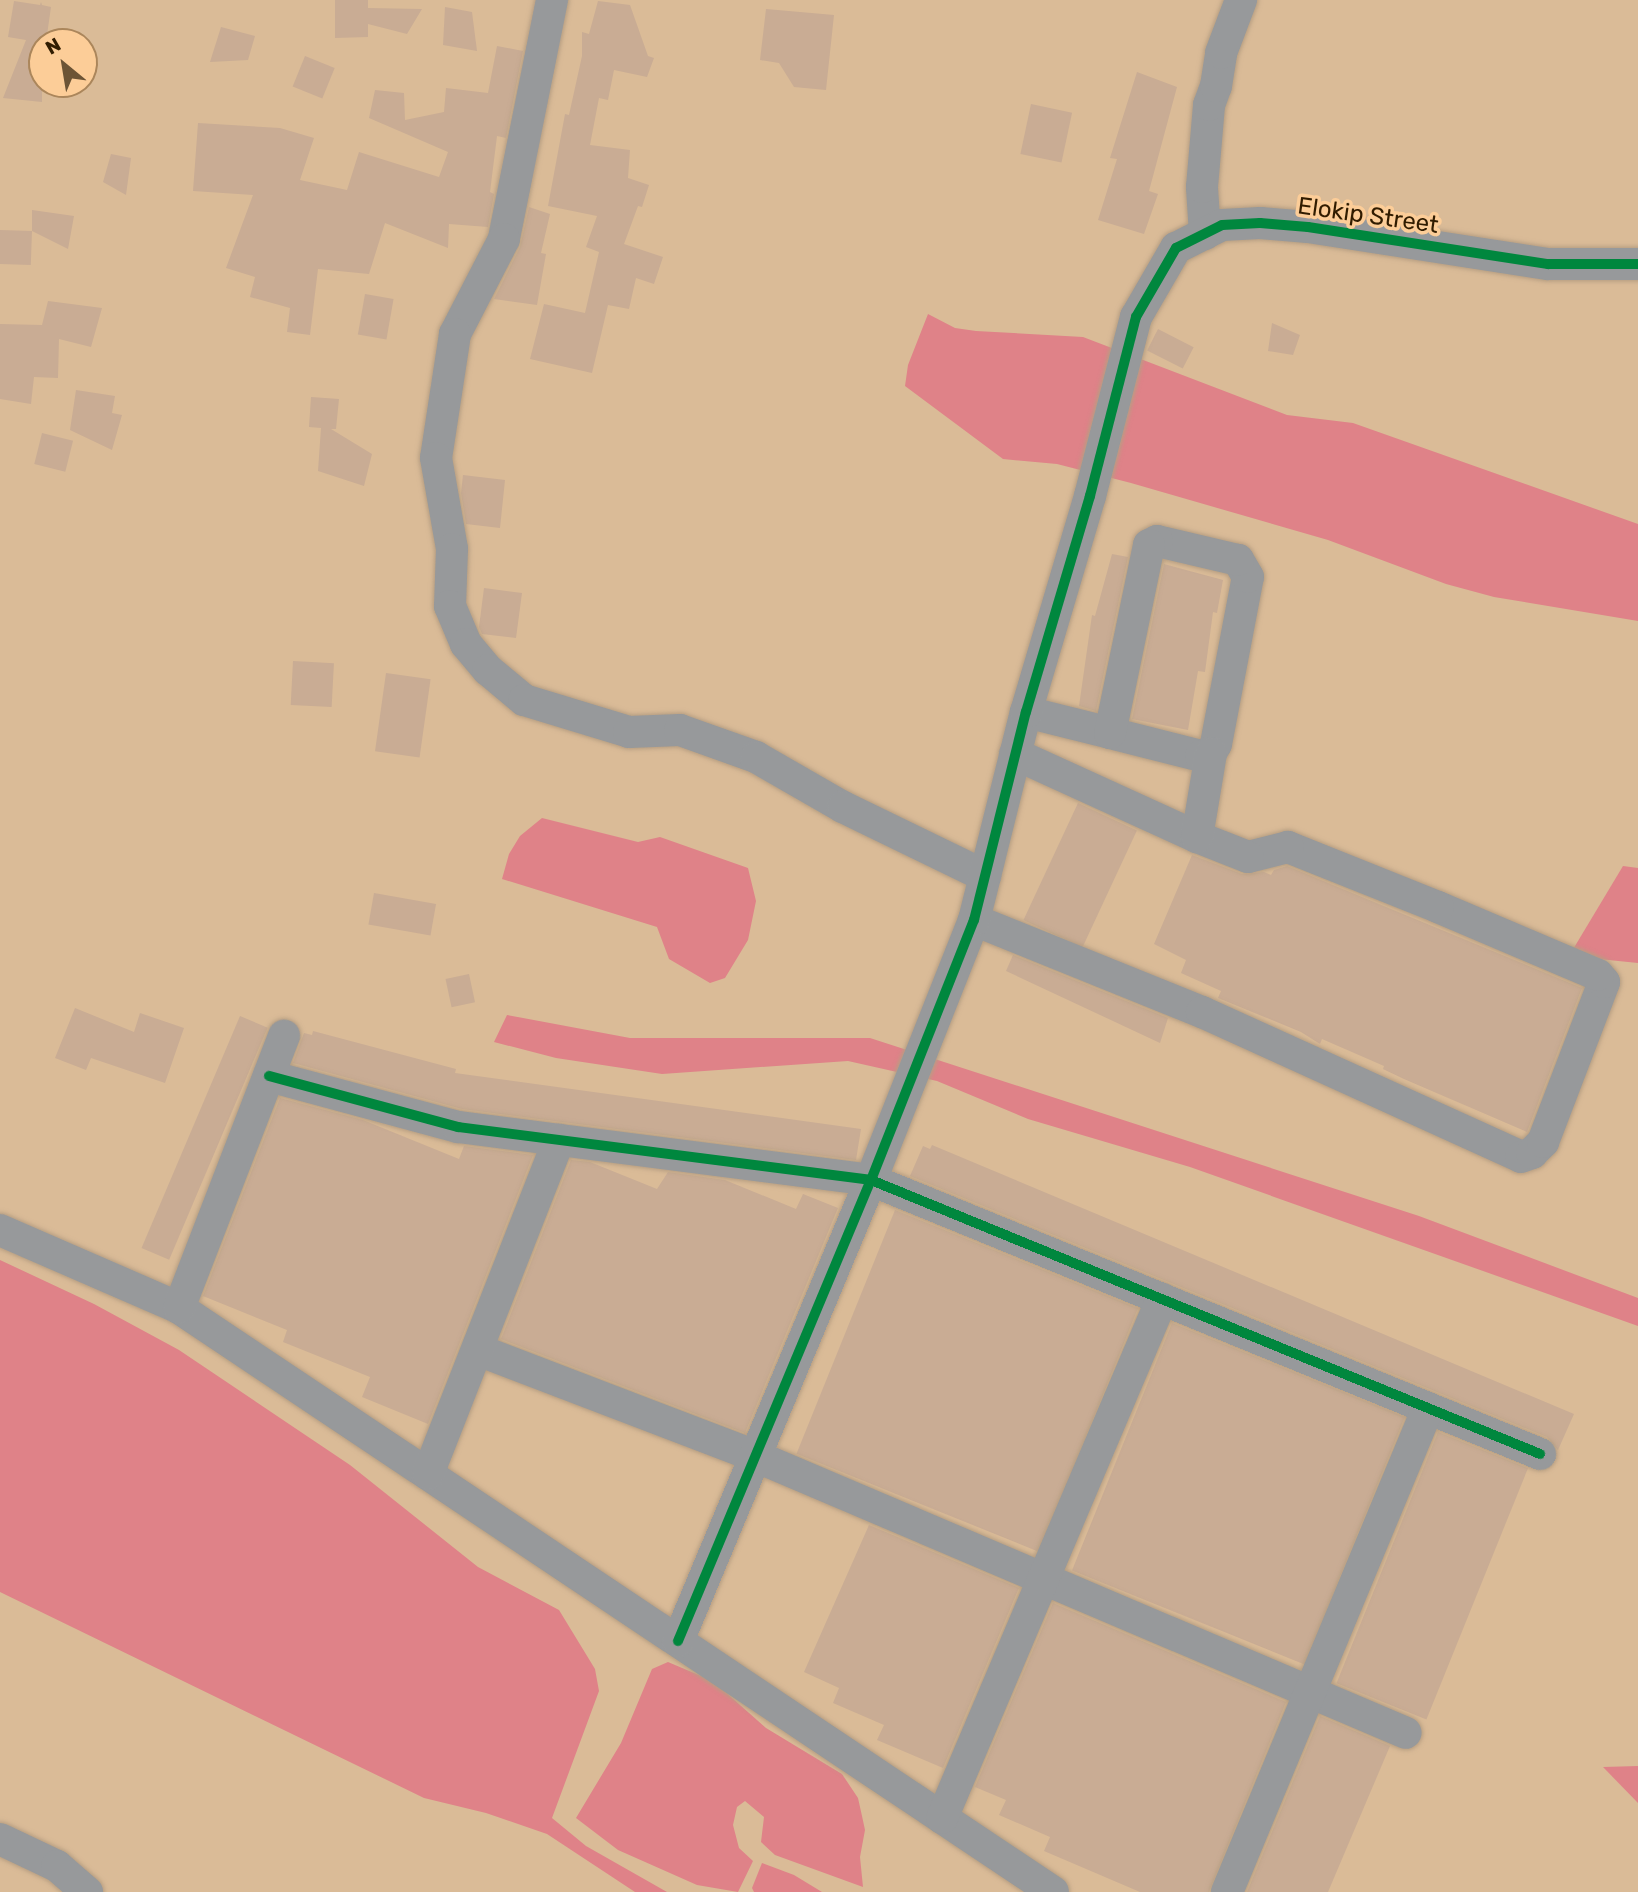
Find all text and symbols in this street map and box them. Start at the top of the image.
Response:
north arrow [28,28,98,98]
text: N [42,33,65,59]
street label: Elokip Street [1296,192,1440,240]

